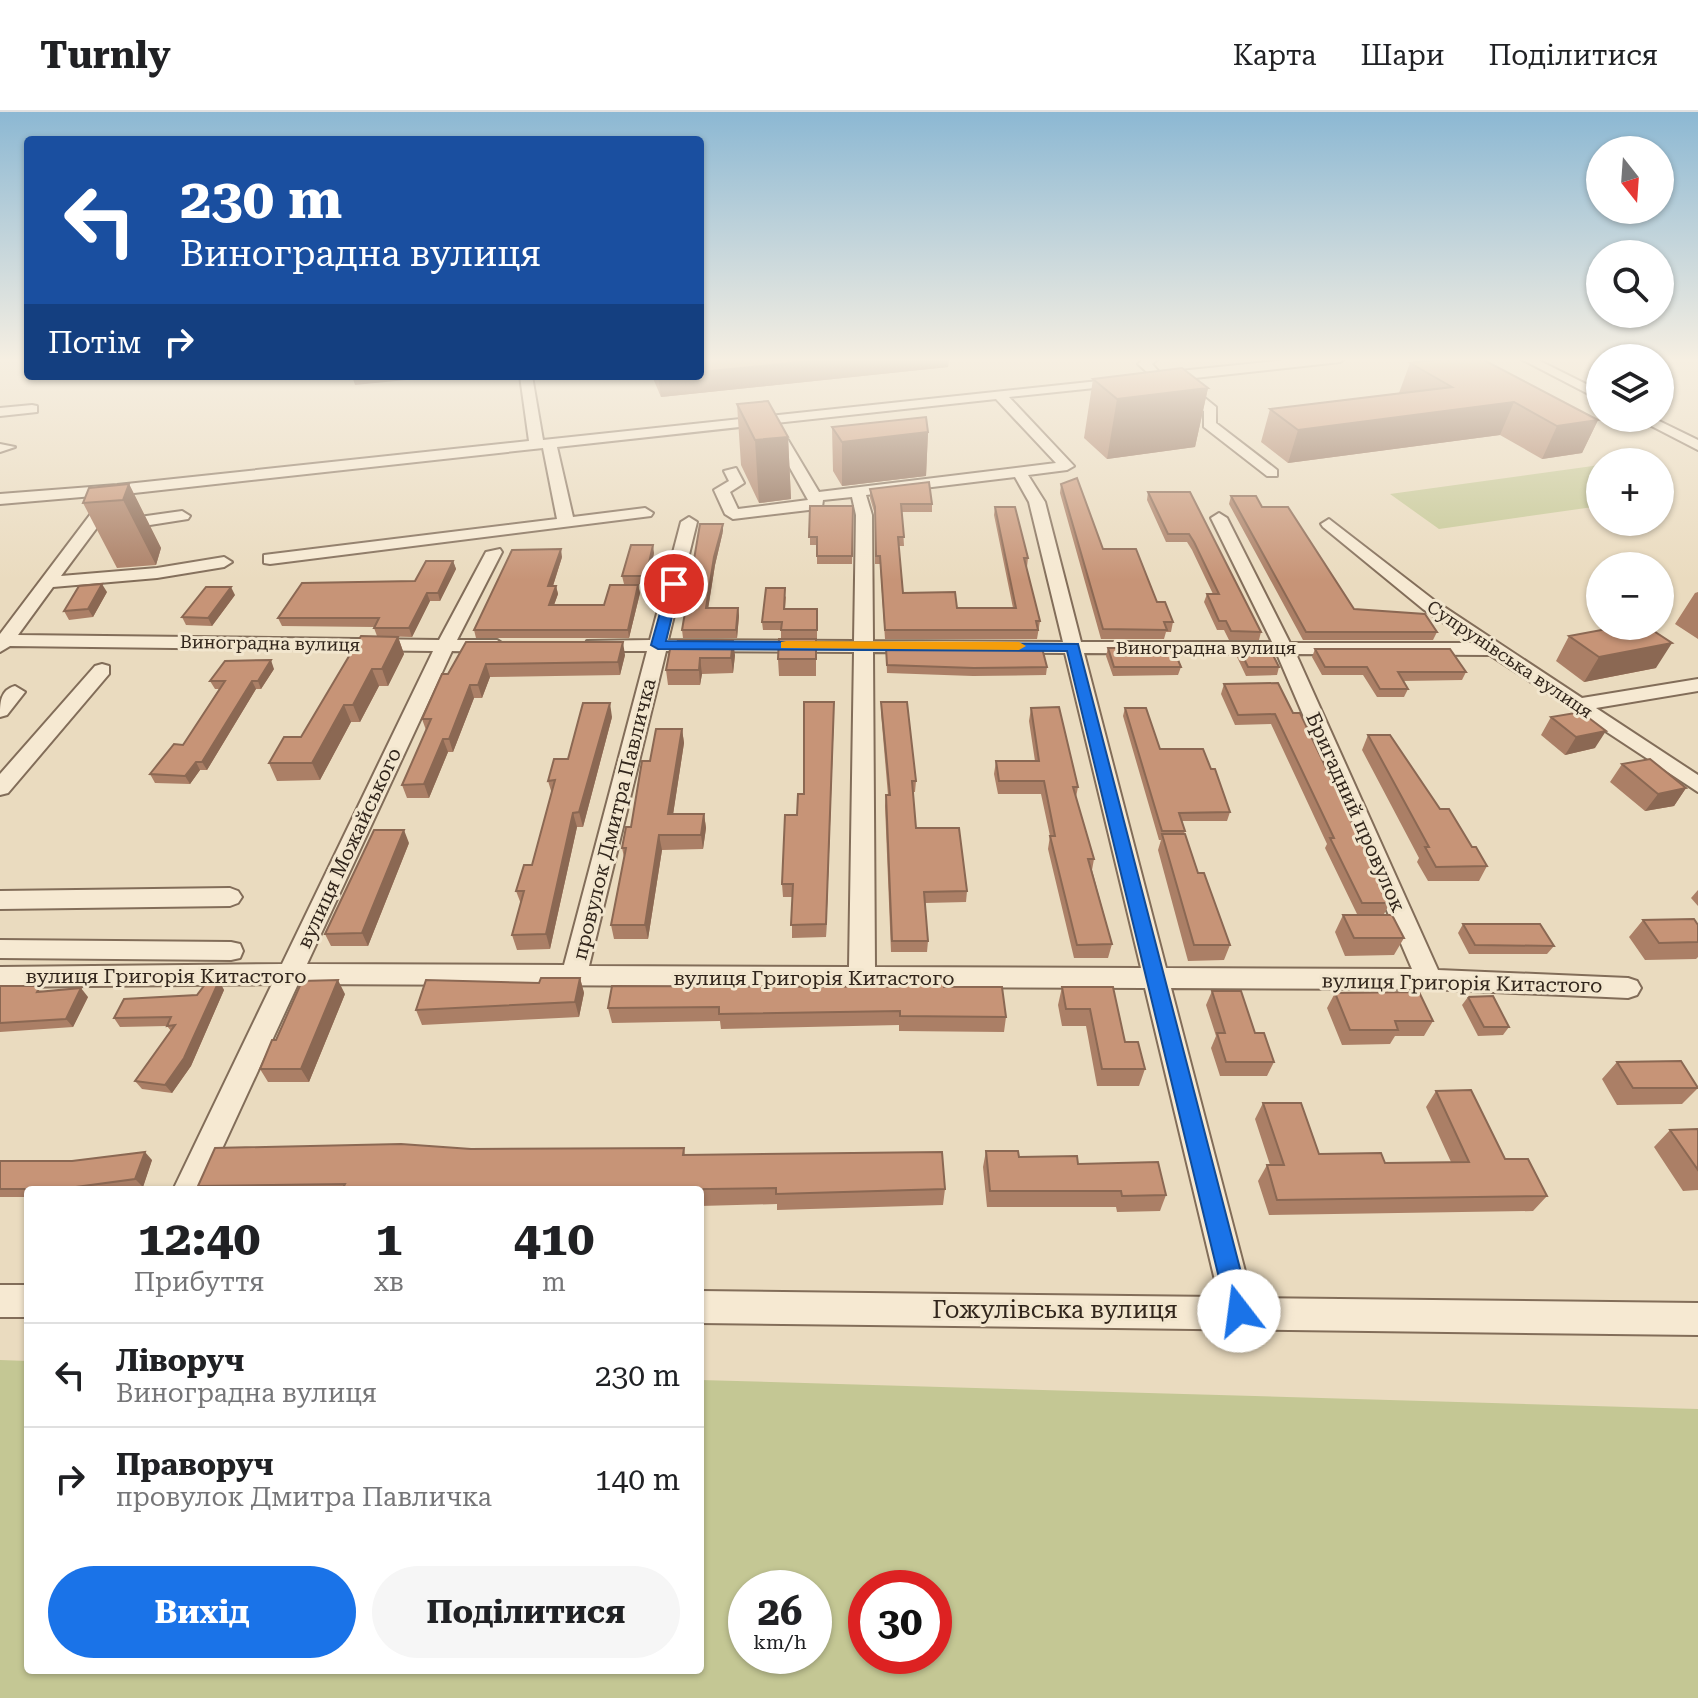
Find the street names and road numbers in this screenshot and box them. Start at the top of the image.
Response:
street label: Супрунівська вулиця [1423,596,1597,722]
street label: Виноградна вулиця [180,631,360,655]
street label: Виноградна вулиця [1116,637,1296,658]
street label: провулок Дмитра Павличка [567,676,661,962]
street label: Бригадний провулок [1301,708,1411,916]
street label: вулиця Можайського [292,744,406,952]
street label: вулиця Григорія Китастого [26,964,306,988]
street label: вулиця Григорія Китастого [674,966,954,990]
street label: вулиця Григорія Китастого [1321,969,1603,997]
street label: Гожулівська вулиця [932,1296,1178,1324]

